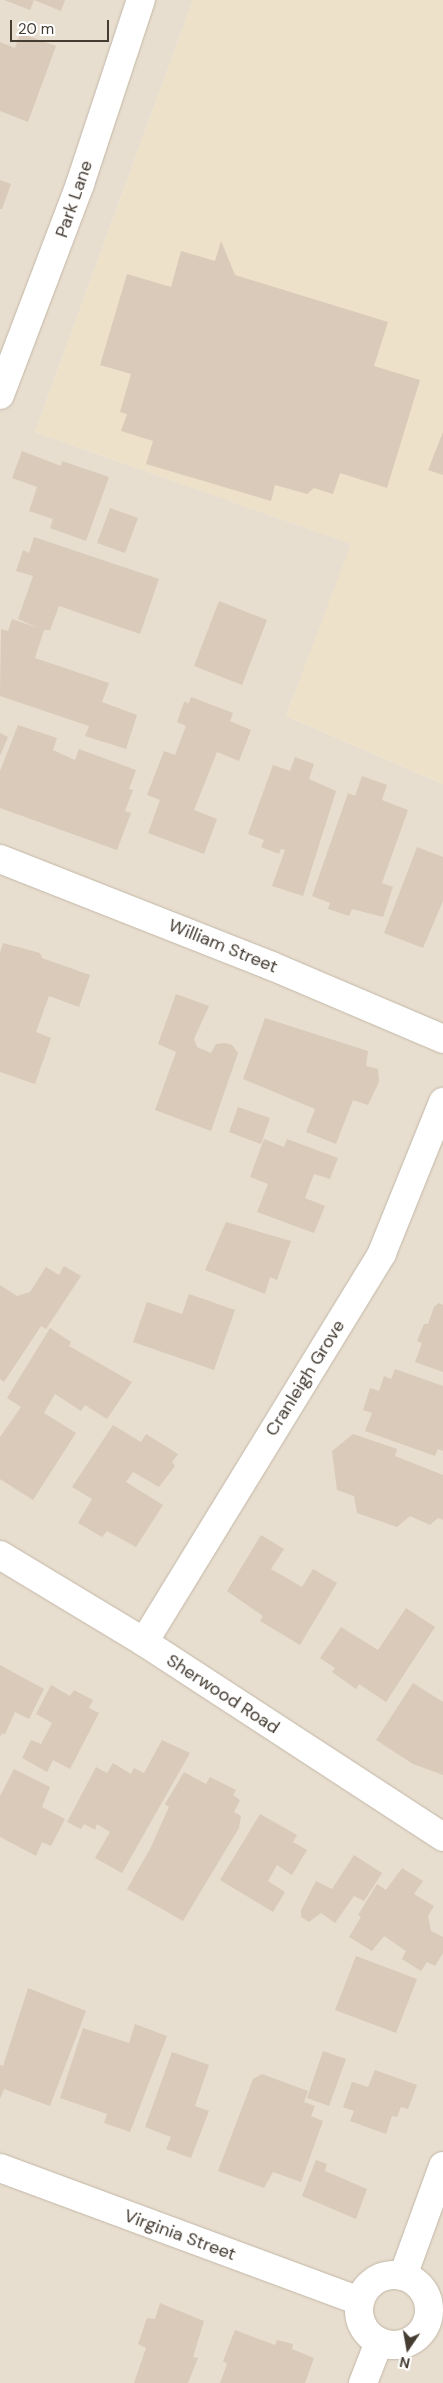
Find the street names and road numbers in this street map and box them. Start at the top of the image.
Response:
street label: Park Lane [51,158,97,240]
street label: William Street [165,914,281,978]
street label: Cranleigh Grove [261,1316,349,1440]
street label: Sherwood Road [162,1649,284,1739]
street label: Virginia Street [121,2205,239,2265]

